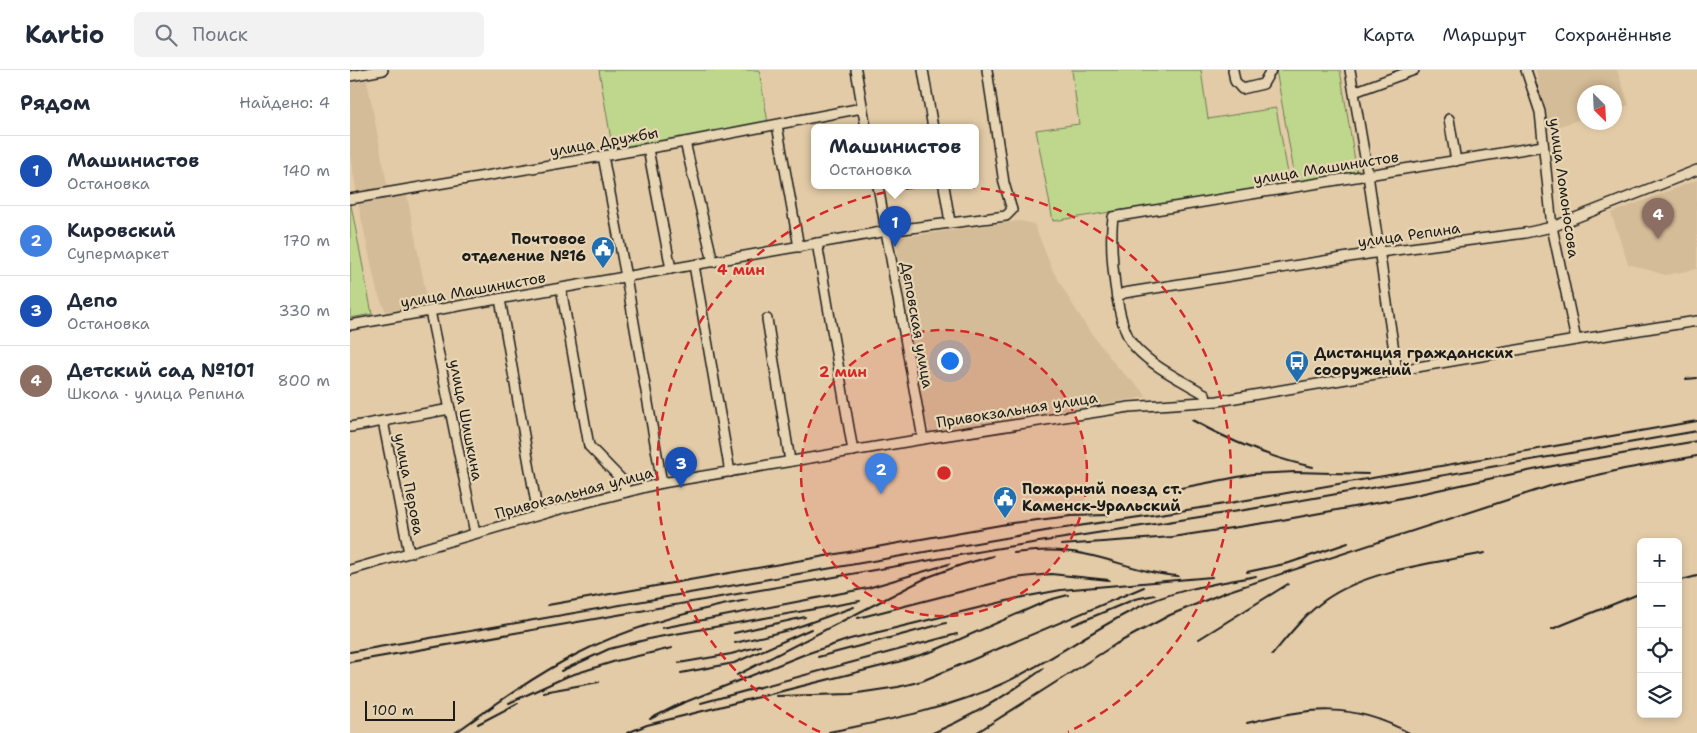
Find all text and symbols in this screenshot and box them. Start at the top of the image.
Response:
search box [134,12,484,57]
text: Kartio [25,19,104,51]
icon: search [152,21,180,49]
text: Поиск [192,22,248,47]
text: Карта [1363,23,1414,47]
text: Маршрут [1442,23,1526,47]
text: Сохранённые [1554,23,1672,47]
north arrow [1577,85,1622,130]
text: Рядом [20,89,90,117]
text: Найдено: 4 [239,92,330,113]
street label: улица Ломоносова [1544,117,1584,260]
street label: улица Дружбы [548,123,660,161]
popup [811,124,979,189]
text: Машинистов [829,134,961,159]
street label: улица Машинистов [1252,147,1400,189]
text: Машинистов [67,148,199,173]
text: Остановка [829,159,912,180]
text: 1 [32,160,40,181]
text: 140 m [283,160,330,181]
text: Остановка [67,173,150,194]
pin: 4 [1642,198,1674,239]
pin: 1 [879,206,911,247]
text: Кировский [67,218,176,243]
street label: улица Репина [1356,218,1462,252]
place label: Почтовое отделение №16 [462,229,586,266]
text: 2 [30,230,42,251]
text: 170 m [283,230,330,251]
public building icon: Почтовое отделение №16 [590,235,616,269]
text: Супермаркет [67,243,169,264]
text: 4 мин [717,260,765,280]
street label: Деповская улица [896,260,938,390]
street label: улица Машинистов [399,267,547,313]
text: Депо [67,288,118,313]
text: 3 [30,300,42,321]
text: 330 m [278,300,330,321]
text: Остановка [67,313,150,334]
place label: Дистанция гражданских сооружений [1314,343,1513,380]
your location [937,348,963,374]
bus stop icon: Дистанция гражданских сооружений [1284,349,1310,383]
text: Детский сад №101 [67,358,255,383]
street label: улица Шишкина [444,358,488,483]
text: 2 мин [819,362,867,382]
text: 4 [30,370,42,391]
text: 800 m [278,370,330,391]
text: Школа · улица Репина [67,383,244,404]
street label: Привокзальная улица [935,387,1100,433]
street label: улица Перова [389,431,429,537]
pin: 3 [665,447,697,488]
pin: 2 [865,453,897,494]
street label: Привокзальная улица [493,462,656,524]
centre of rings [935,464,953,482]
place label: Пожарный поезд ст. Каменск-Уральский [1022,479,1182,516]
public building icon: Пожарный поезд ст. Каменск-Уральский [992,485,1018,519]
map controls [1637,538,1682,718]
button: + [1637,538,1682,583]
button: − [1637,583,1682,628]
button: locate [1637,628,1682,673]
button: layers [1637,673,1682,718]
scale bar [365,698,455,721]
text: 100 m [372,701,414,719]

